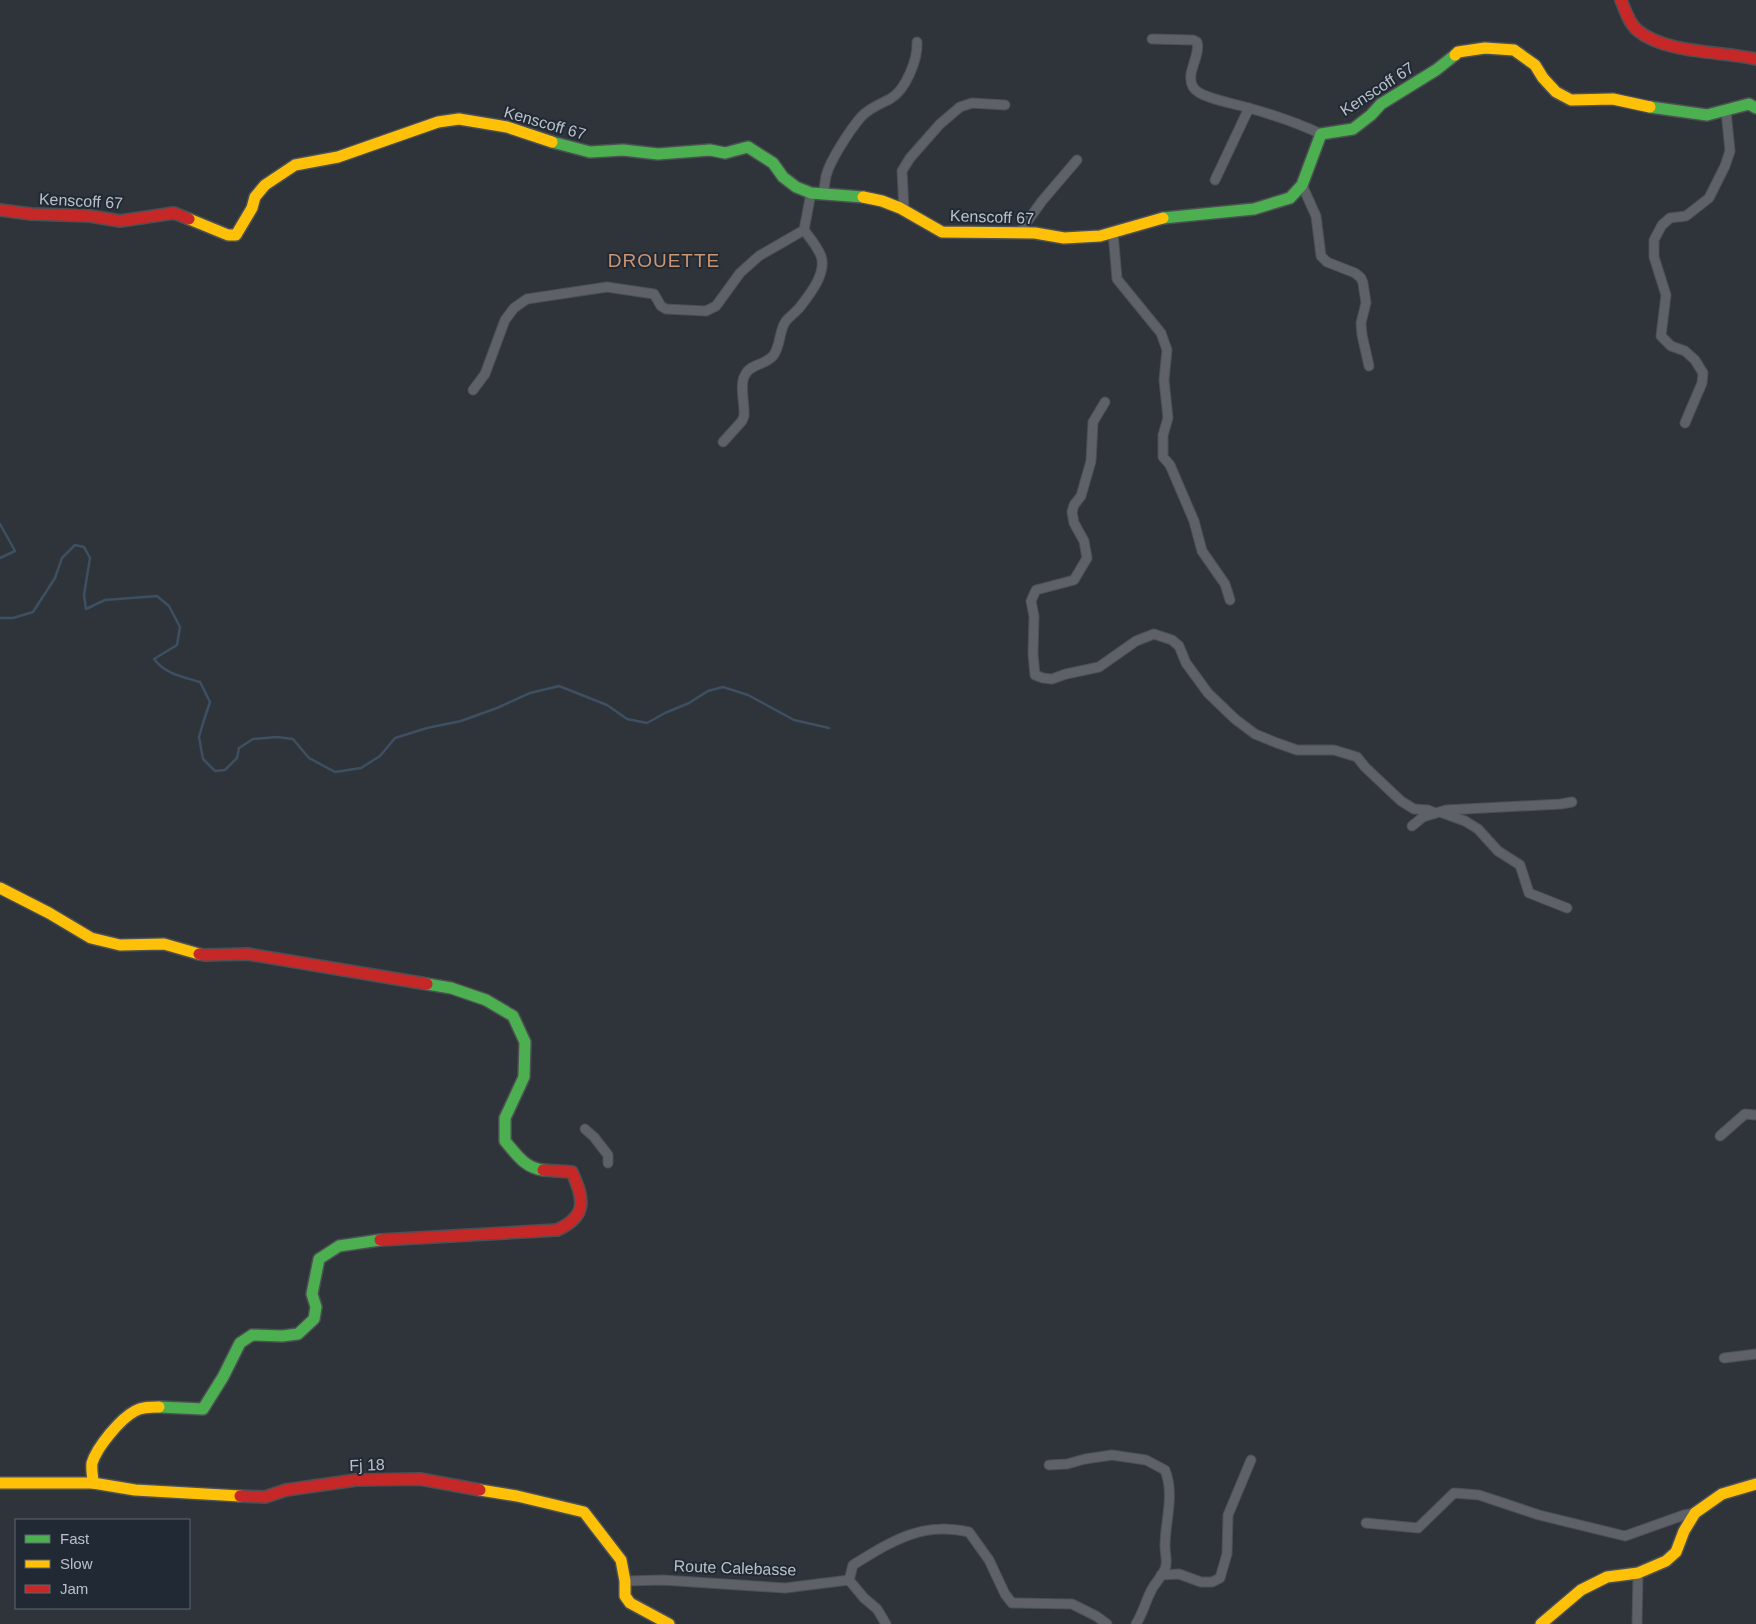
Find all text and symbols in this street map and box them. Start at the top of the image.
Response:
street label: Kenscoff 67 [1337,59,1417,119]
street label: Kenscoff 67 [502,103,588,143]
street label: Kenscoff 67 [39,190,124,212]
street label: Kenscoff 67 [950,207,1034,227]
district label: DROUETTE [608,250,720,271]
street label: Fj 18 [349,1456,385,1474]
legend [15,1519,190,1609]
text: Fast [60,1530,90,1547]
text: Slow [60,1555,93,1572]
street label: Route Calebasse [673,1557,797,1579]
text: Jam [60,1580,88,1597]

